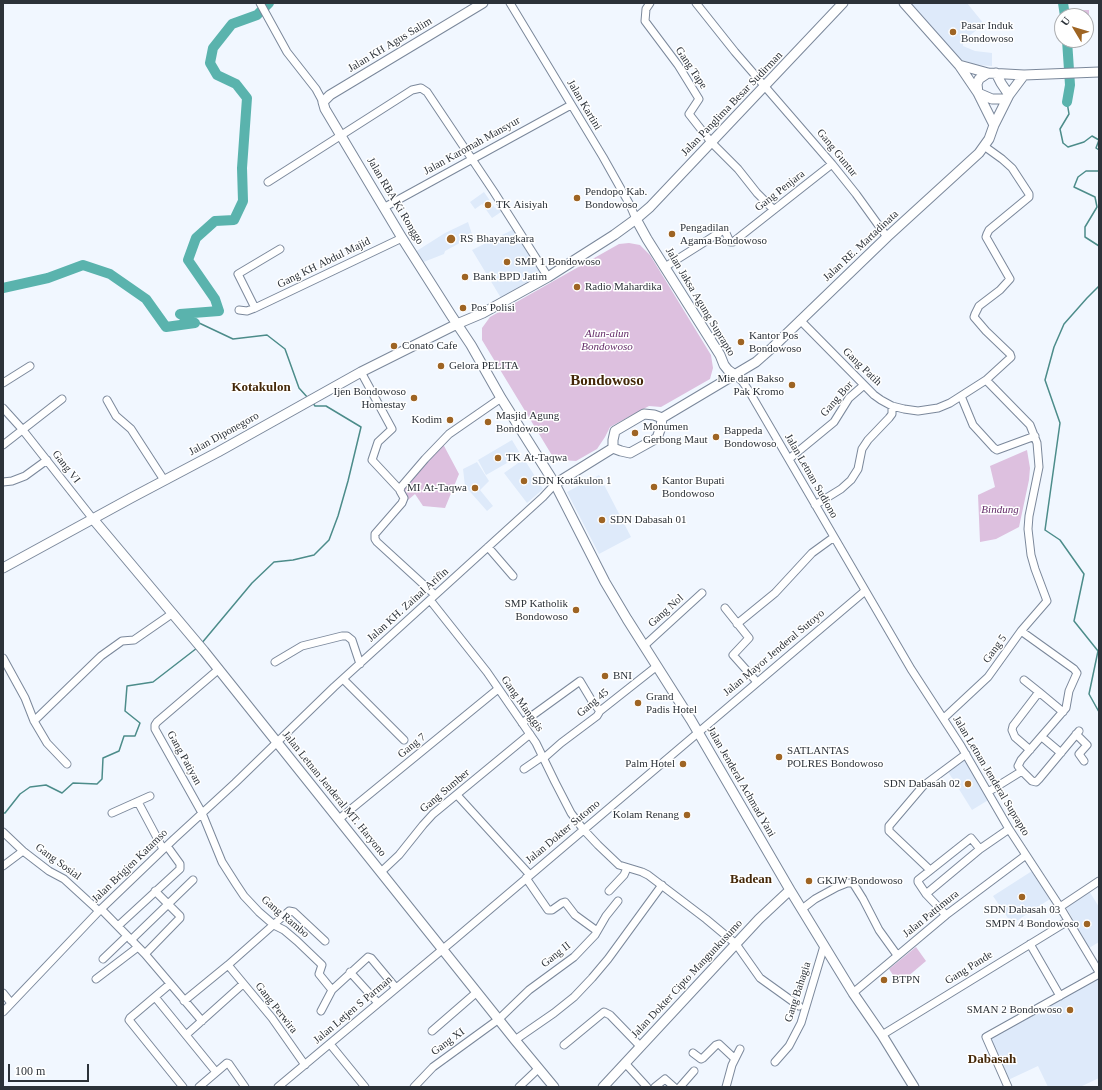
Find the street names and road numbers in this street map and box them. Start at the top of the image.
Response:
street label: Jalan KH Agus Salim [346,15,434,75]
street label: Gang Tape [672,44,710,92]
street label: Jalan Panglima Besar Sudirman [679,49,785,159]
street label: Jalan Kartini [564,77,604,133]
street label: Jalan Karomah Mansyur [422,114,522,178]
street label: Gang Guntur [814,126,860,180]
street label: Jalan RBA Ki Ronggo [364,155,426,247]
street label: Gang Penjara [752,167,808,215]
street label: Jalan RE. Martadinata [821,208,901,284]
street label: Gang KH Abdul Majid [275,235,373,291]
street label: Jalan Jaksa Agung Suprapto [662,245,738,359]
street label: Gang Patih [840,345,884,389]
street label: Gang Bor [818,378,856,420]
street label: Jalan Diponegoro [187,409,261,459]
street label: Jalan Letnan Sudiono [781,431,841,521]
street label: Gang VI [49,448,83,486]
street label: Jalan KH. Zainal Arifin [365,565,451,645]
street label: Gang Nol [646,592,686,630]
street label: Jalan Mayor Jenderal Sutoyo [721,607,827,699]
street label: Gang 5 [980,632,1010,666]
street label: Gang Manggis [498,674,546,734]
street label: Gang 45 [574,686,612,720]
street label: Jalan Letnan Jenderal Suprapto [950,714,1032,838]
street label: Jalan Jenderal Achmad Yani [704,725,778,839]
street label: Gang Patiyan [164,729,204,787]
street label: Jalan Letnan Jenderal MT. Haryono [279,729,389,859]
street label: Gang 7 [395,731,429,761]
street label: Gang Sumber [417,766,473,816]
street label: Jalan Dokter Sutomo [523,797,603,867]
street label: Jalan Brigjen Katamso [89,826,171,906]
street label: Gang Sosial [32,841,84,883]
street label: Jalan Pattimura [900,887,962,941]
street label: Gang Rambo [258,893,312,941]
street label: Jalan Dokter Cipto Mangunkusumo [629,917,745,1041]
street label: Gang II [539,939,573,971]
street label: Gang Pande [943,948,995,988]
street label: Gang Bahagia [782,960,814,1024]
street label: Jalan Letjen S Parman [311,973,395,1047]
street label: Gang Perwira [252,980,300,1036]
street label: Gang XI [429,1025,467,1059]

